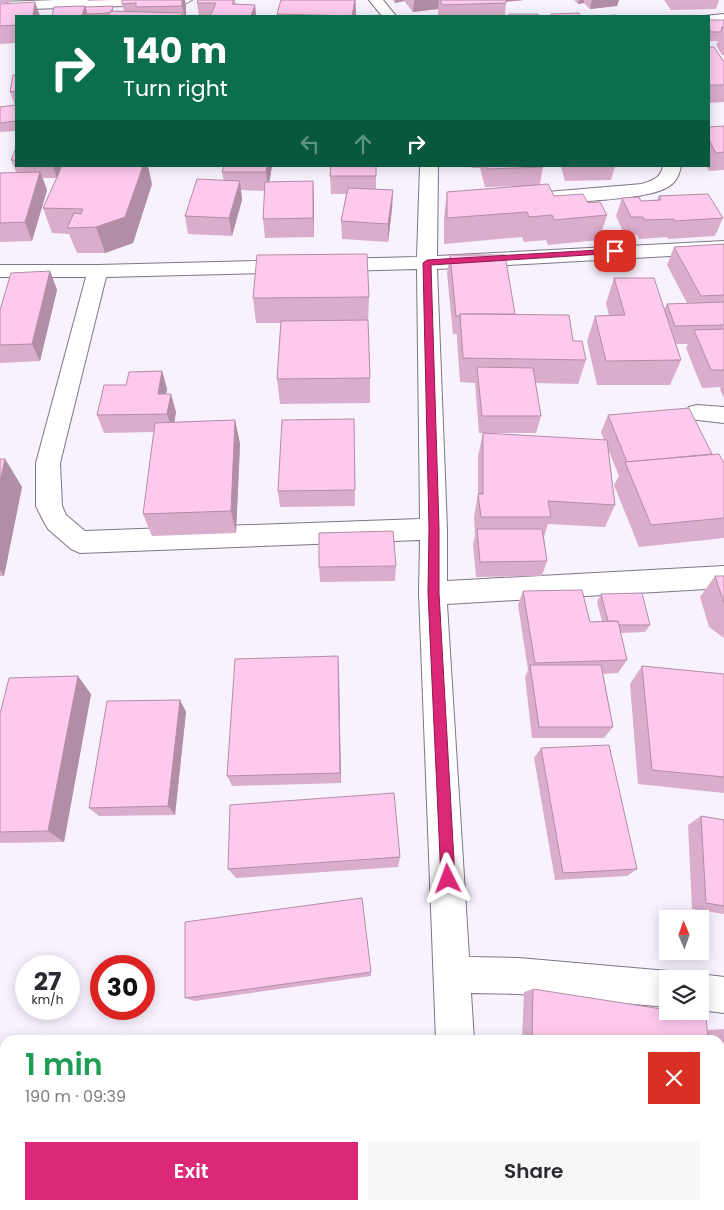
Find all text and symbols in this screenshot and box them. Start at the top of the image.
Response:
text: 140 m [123,26,227,75]
icon: right [40,35,105,100]
text: Turn right [123,73,228,104]
icon: left [296,130,324,158]
icon: ahead [349,130,377,158]
icon: right [402,130,430,158]
pin [594,230,636,272]
icon: arrive [601,237,629,265]
position arrow [421,852,473,904]
north arrow [659,910,709,960]
map controls [659,910,709,1020]
speed limit sign: 30 [90,955,155,1020]
text: 27 [34,964,61,999]
button: layers [659,970,709,1020]
text: km/h [32,991,63,1008]
text: 1 min [25,1043,103,1086]
button: close [648,1052,700,1104]
text: 190 m · 09:39 [25,1085,126,1108]
button: Exit [25,1142,358,1200]
button: Share [368,1142,700,1200]

